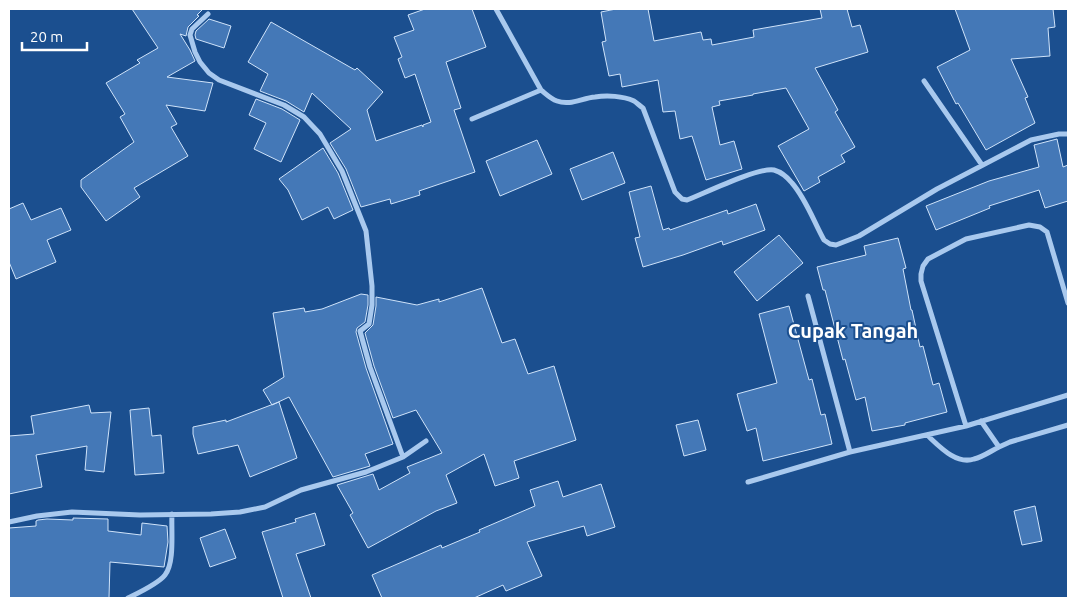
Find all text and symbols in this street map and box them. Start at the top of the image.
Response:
scale bar [22,20,88,52]
text: 20 m [30,28,63,45]
district label: Cupak Tangah [788,319,918,342]

